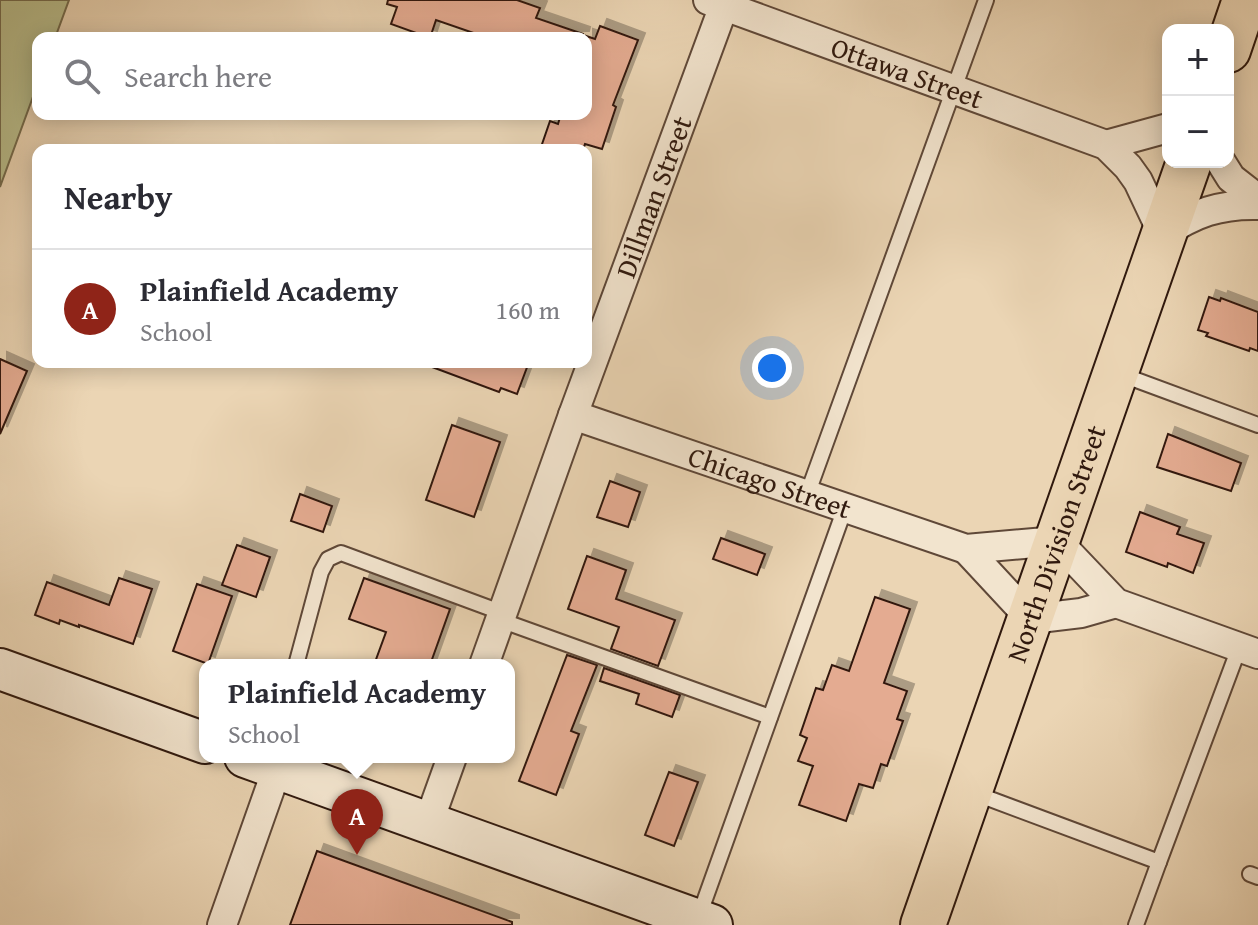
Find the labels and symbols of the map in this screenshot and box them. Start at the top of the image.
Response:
street label: Ottawa Street [825,26,989,119]
street label: Dillman Street [604,110,702,283]
your location [752,348,792,388]
street label: North Division Street [995,419,1116,668]
street label: Chicago Street [683,435,857,528]
pin: A [331,789,383,855]

